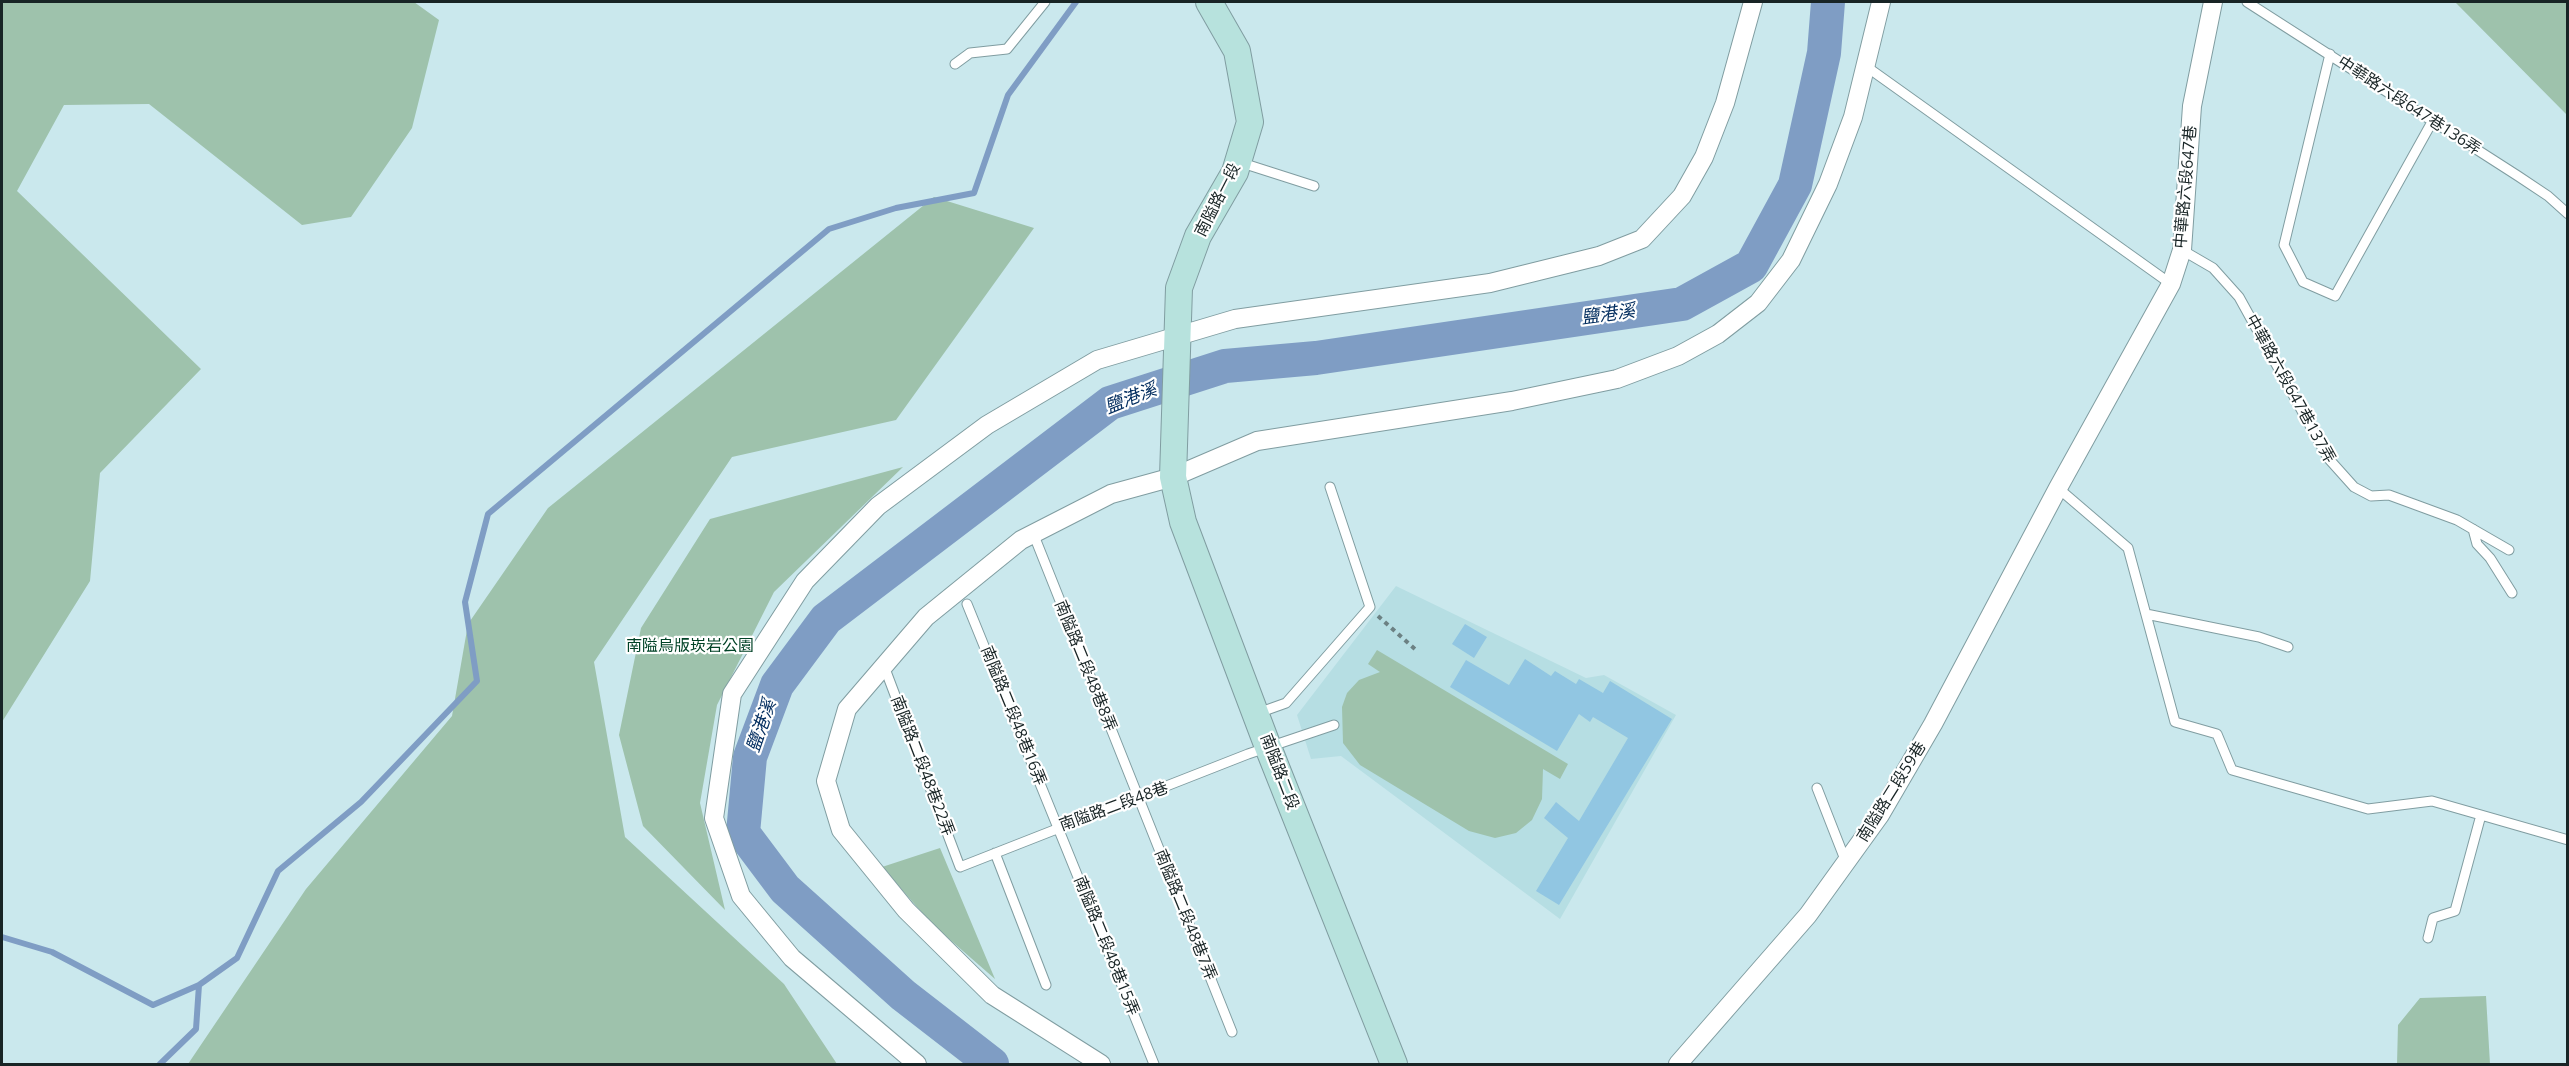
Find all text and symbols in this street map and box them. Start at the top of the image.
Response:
street label: 中華路六段647巷136弄 [2334,53,2484,159]
street label: 中華路六段647巷 [2171,125,2201,249]
street label: 南隘路一段 [1191,160,1245,240]
water label: 鹽港溪 [1580,301,1636,329]
street label: 中華路六段647巷137弄 [2241,311,2339,467]
water label: 鹽港溪 [1102,379,1160,419]
street label: 南隘路二段48巷8弄 [1050,598,1120,734]
park label: 南隘烏版崁岩公園 [626,636,754,656]
street label: 南隘路二段48巷16弄 [976,644,1050,788]
street label: 南隘路二段48巷22弄 [886,693,958,839]
water label: 鹽港溪 [743,697,781,755]
street label: 南隘路二段 [1256,731,1302,813]
street label: 南隘路二段59巷 [1854,738,1930,846]
street label: 南隘路二段48巷 [1057,778,1171,836]
street label: 南隘路二段48巷7弄 [1150,847,1220,983]
street label: 南隘路二段48巷15弄 [1069,874,1143,1018]

